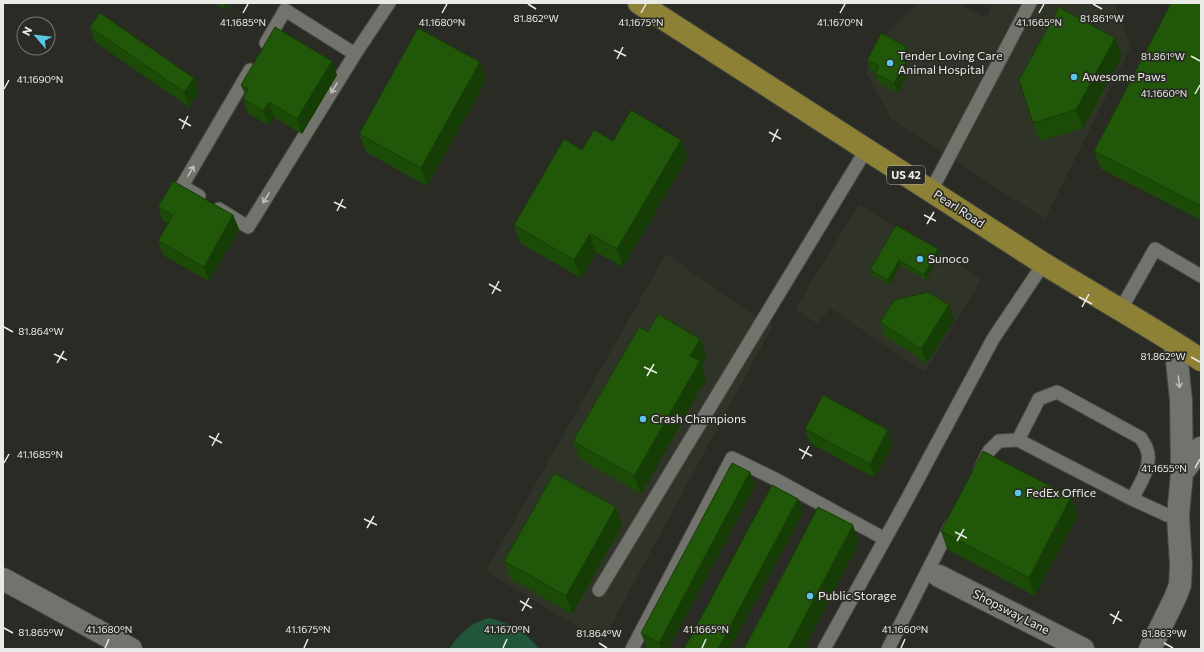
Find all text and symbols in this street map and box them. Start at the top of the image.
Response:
text: 81.862°W [513,12,559,24]
text: 81.861°W [1080,12,1124,24]
north arrow [16,16,56,56]
text: 41.1685°N [220,16,266,28]
text: 41.1680°N [419,16,465,28]
text: 41.1675°N [618,16,664,28]
text: 41.1670°N [817,16,863,28]
text: 41.1665°N [1016,16,1062,28]
text: N [19,24,34,38]
place label: Tender Loving Care Animal Hospital [898,48,1002,76]
text: 81.861°W [1141,50,1185,62]
marker: Tender Loving Care Animal Hospital [885,58,895,68]
place label: Awesome Paws [1082,69,1166,83]
marker: Awesome Paws [1069,72,1079,82]
text: 41.1690°N [17,73,63,85]
one-way arrow [330,82,338,94]
text: 41.1660°N [1141,87,1187,99]
one-way arrow [187,165,195,177]
road number: US 42 [887,166,925,184]
street label: Pearl Road [931,186,988,230]
one-way arrow [262,192,270,203]
place label: Sunoco [928,251,969,265]
marker: Sunoco [915,254,925,264]
text: 81.864°W [18,325,64,337]
text: 81.862°W [1140,350,1186,362]
one-way arrow [1176,375,1183,388]
place label: Crash Champions [651,411,746,425]
marker: Crash Champions [638,414,648,424]
text: 41.1685°N [17,448,63,460]
text: 41.1655°N [1141,462,1187,474]
place label: FedEx Office [1026,485,1096,499]
marker: FedEx Office [1013,488,1023,498]
street label: Shopsway Lane [971,586,1052,636]
place label: Public Storage [818,588,896,602]
marker: Public Storage [805,591,815,601]
text: 41.1680°N [86,623,132,635]
text: 41.1675°N [285,623,331,635]
text: 41.1670°N [484,623,530,635]
text: 41.1665°N [683,623,729,635]
text: 41.1660°N [882,623,928,635]
text: 81.865°W [18,626,64,638]
text: 81.864°W [576,627,622,639]
text: 81.863°W [1141,627,1187,639]

